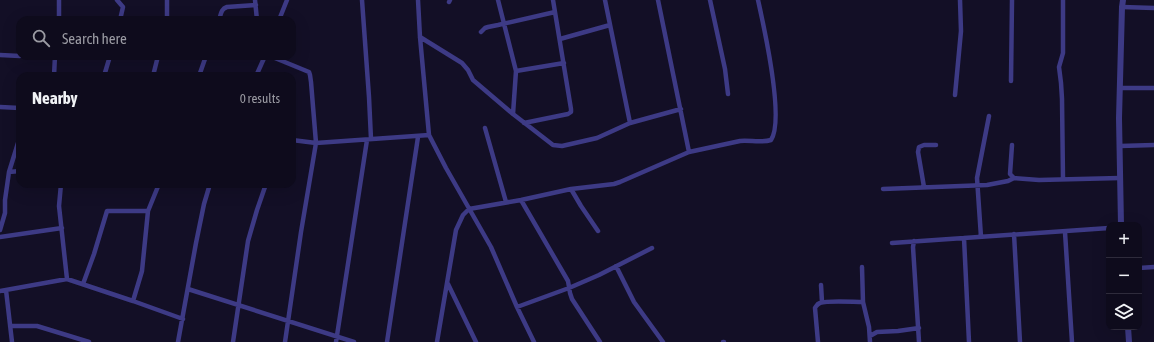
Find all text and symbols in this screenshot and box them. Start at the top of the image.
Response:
search box [16,16,296,60]
icon: search [30,27,52,49]
text: Search here [62,30,127,47]
text: Nearby [32,88,78,108]
text: 0 results [240,91,280,106]
map controls [1106,222,1142,330]
button: + [1106,222,1142,258]
button: − [1106,258,1142,294]
button: layers [1106,294,1142,330]

